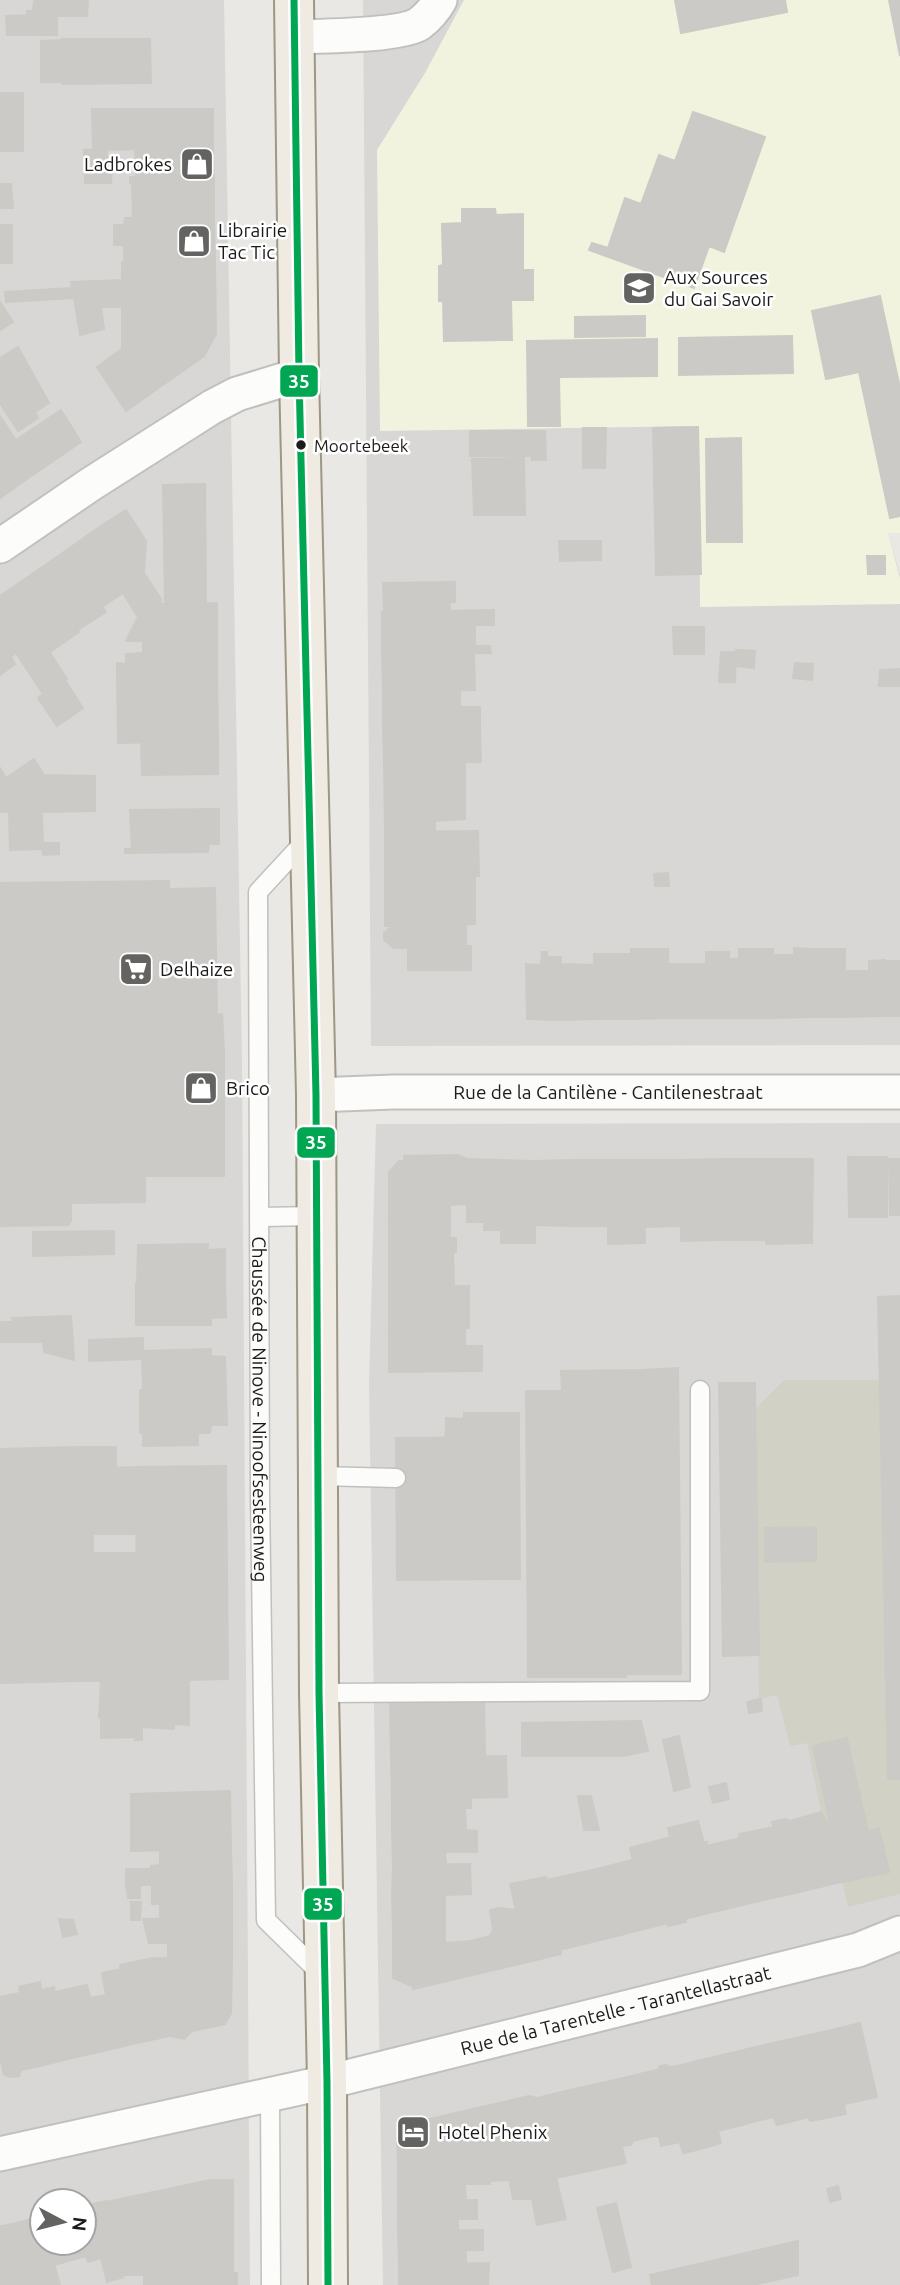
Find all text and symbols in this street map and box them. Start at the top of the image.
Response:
shop icon: Ladbrokes [178,145,216,183]
place label: Ladbrokes [84,153,172,175]
place label: Librairie Tac Tic [218,219,287,263]
shop icon: Librairie Tac Tic [175,222,213,260]
place label: Aux Sources du Gai Savoir [664,266,774,310]
school or university icon: Aux Sources du Gai Savoir [620,269,658,307]
line badge: 35 [279,364,319,398]
text: 35 [288,370,310,392]
place label: Moortebeek [314,436,409,455]
marker: Moortebeek [294,438,308,452]
supermarket icon: Delhaize [117,950,155,988]
place label: Delhaize [160,958,233,980]
shop icon: Brico [182,1069,220,1107]
place label: Brico [226,1077,270,1099]
street label: Rue de la Cantilène - Cantilenestraat [453,1081,763,1103]
line badge: 35 [296,1126,336,1159]
text: 35 [305,1131,327,1153]
street label: Chaussée de Ninove - Ninoofsesteenweg [248,1236,272,1582]
line badge: 35 [303,1887,343,1921]
text: 35 [312,1893,334,1915]
street label: Rue de la Tarentelle - Tarantellastraat [458,1961,773,2059]
hotel icon: Hotel Phenix [394,2113,432,2151]
place label: Hotel Phenix [438,2121,548,2143]
north arrow [28,2187,98,2257]
text: N [68,2216,92,2232]

